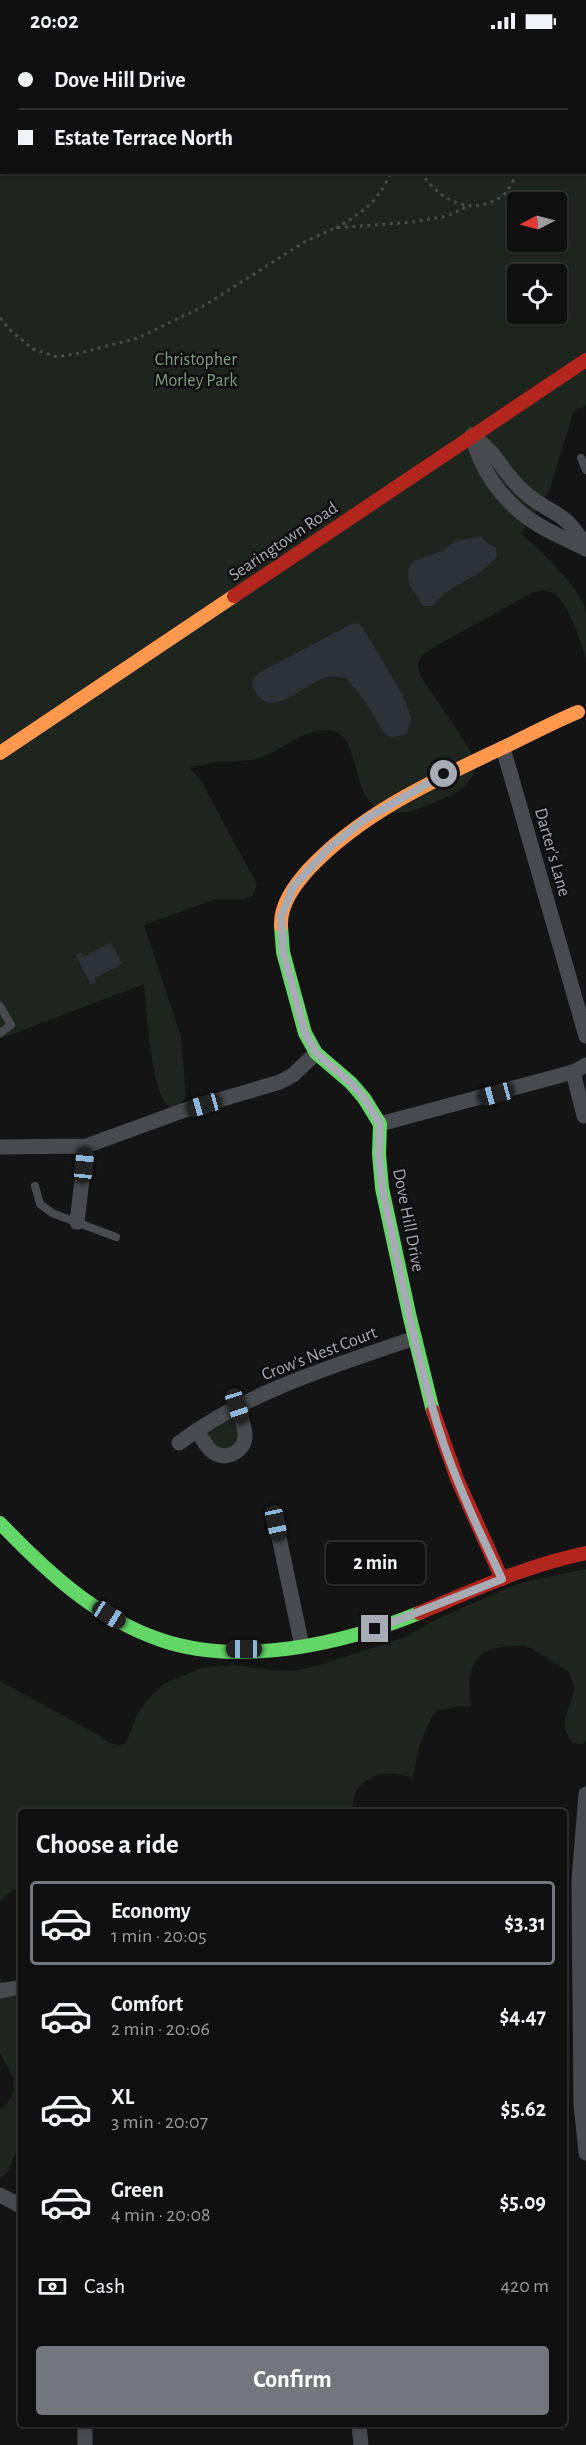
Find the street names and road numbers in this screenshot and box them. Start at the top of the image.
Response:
street label: Searingtown Road [226,499,341,585]
street label: Darter's Lane [531,806,573,899]
street label: Dove Hill Drive [389,1167,427,1273]
street label: Crow's Nest Court [259,1324,380,1384]

